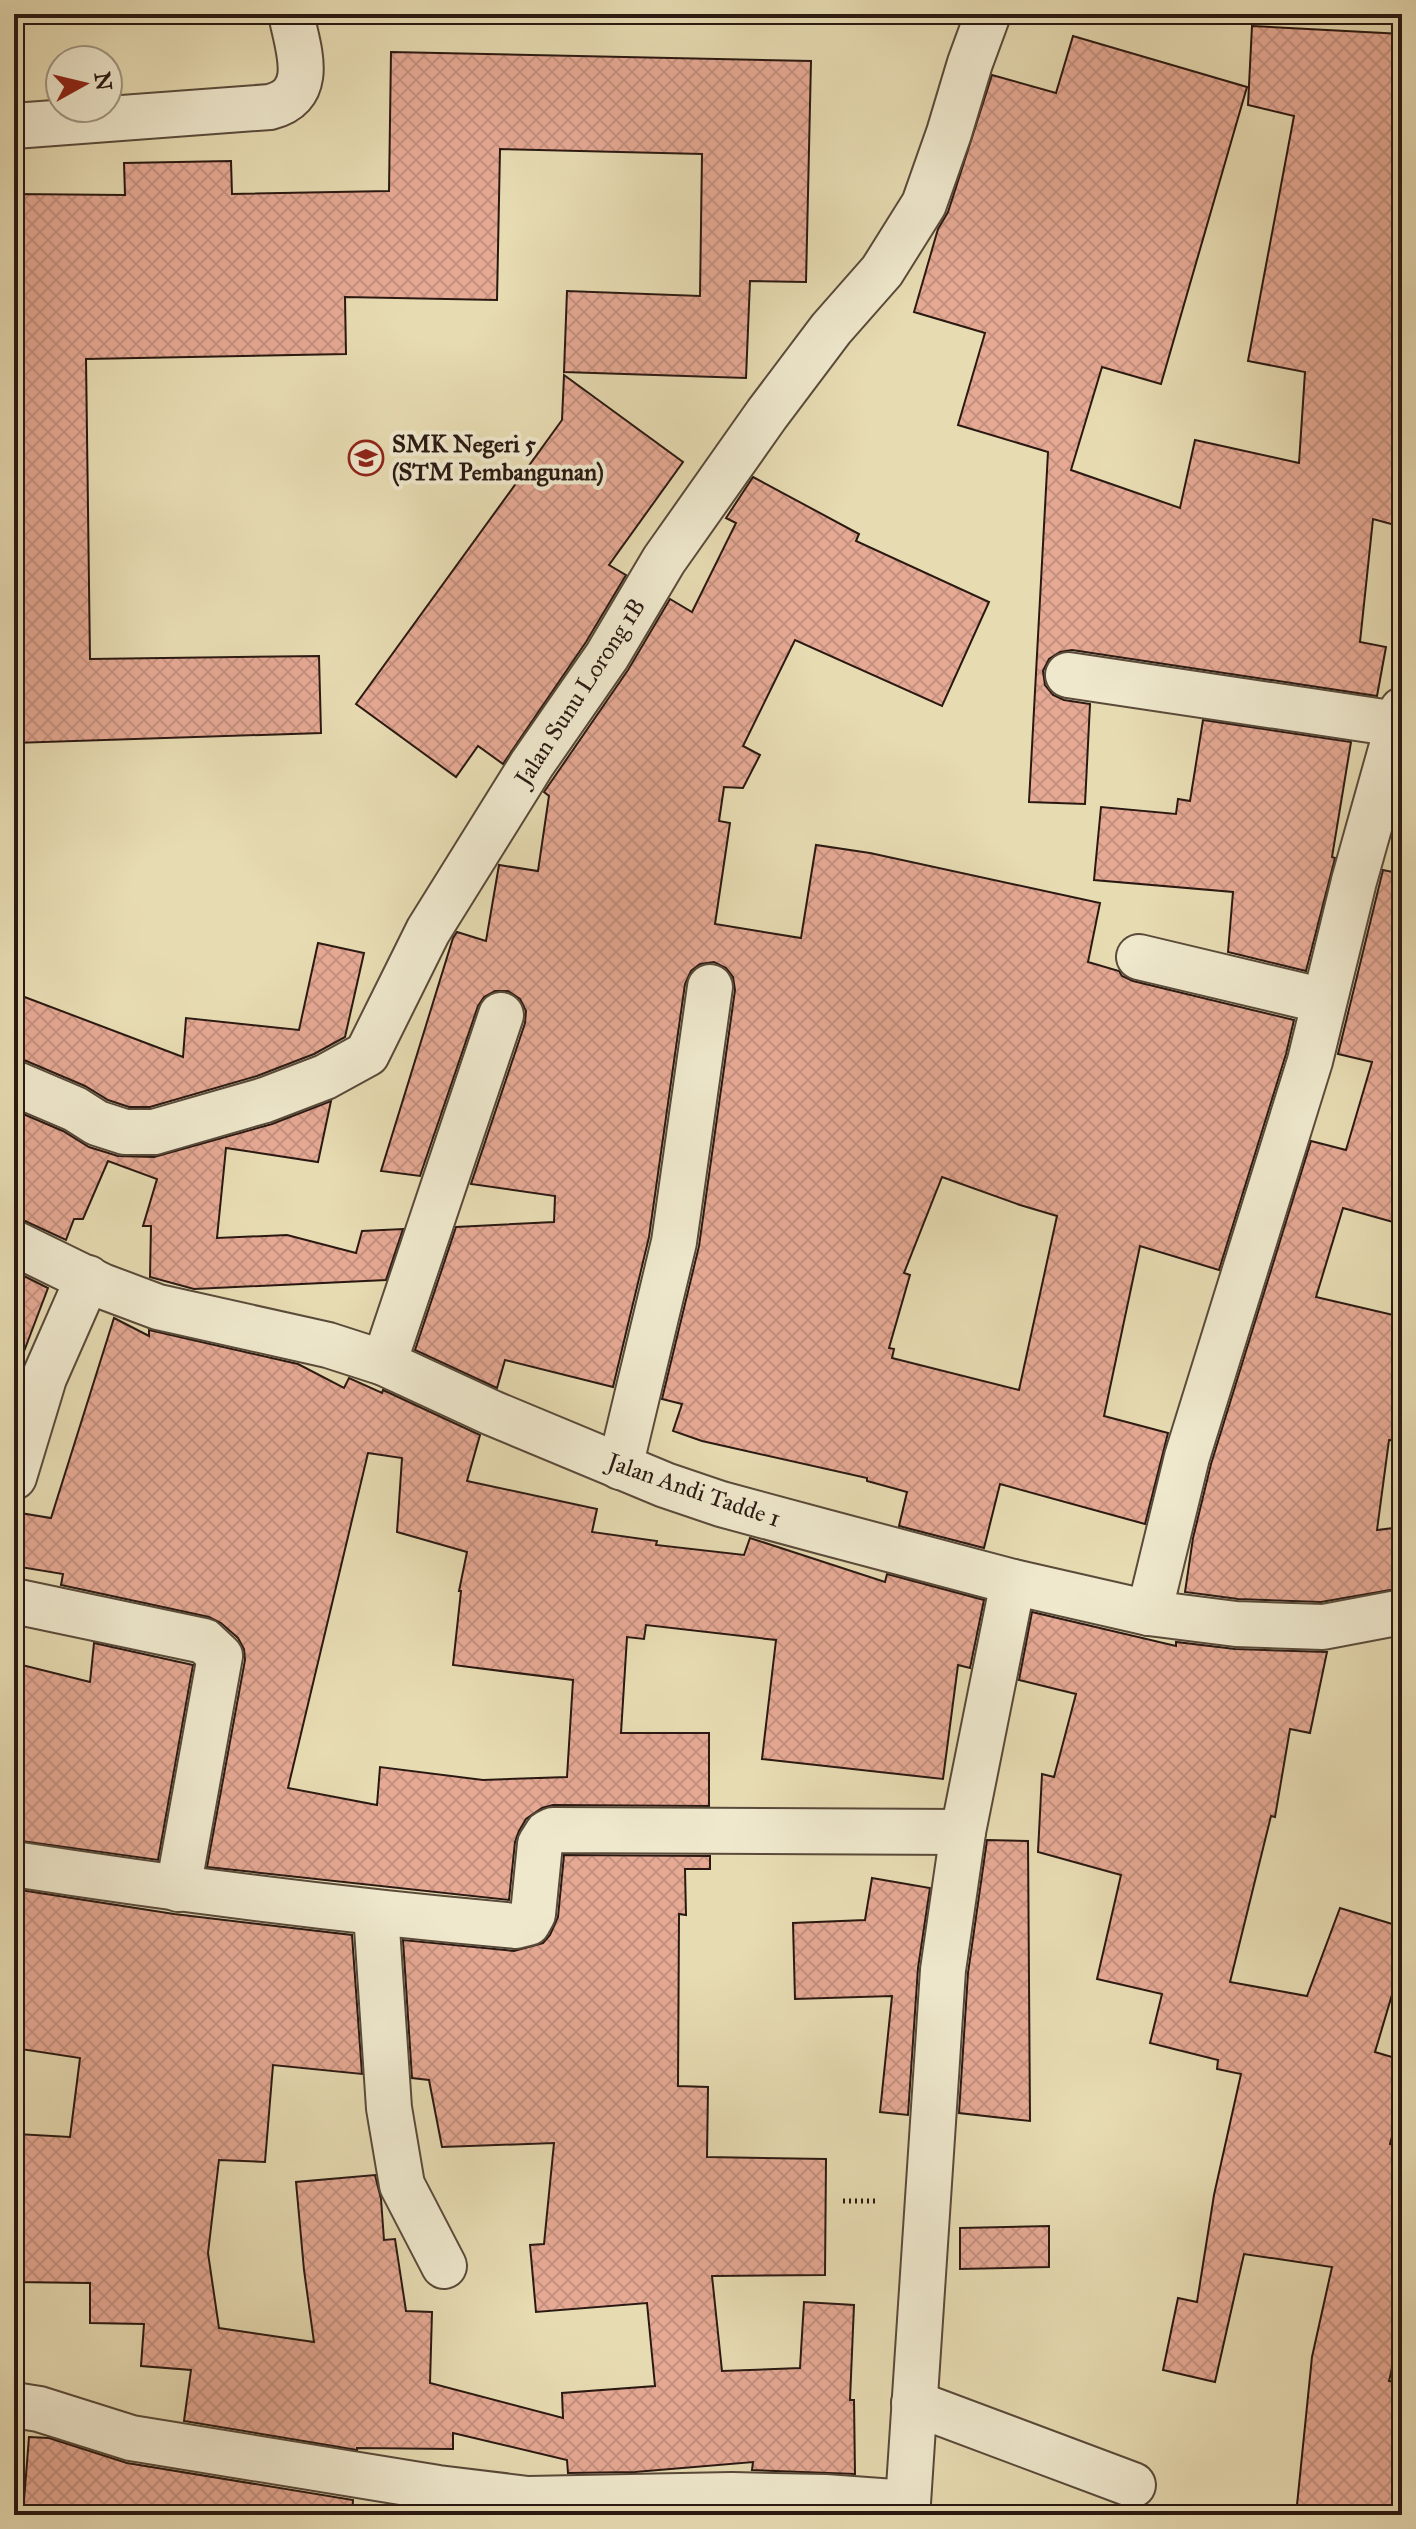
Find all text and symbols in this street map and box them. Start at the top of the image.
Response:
north arrow [44,44,124,124]
text: N [89,70,118,93]
place label: SMK Negeri 5 (STM Pembangunan) [392,429,604,487]
school or university icon: SMK Negeri 5 (STM Pembangunan) [347,439,385,477]
street label: Jalan Sunu Lorong 1B [507,593,652,794]
street label: Jalan Andi Tadde 1 [601,1445,784,1534]

